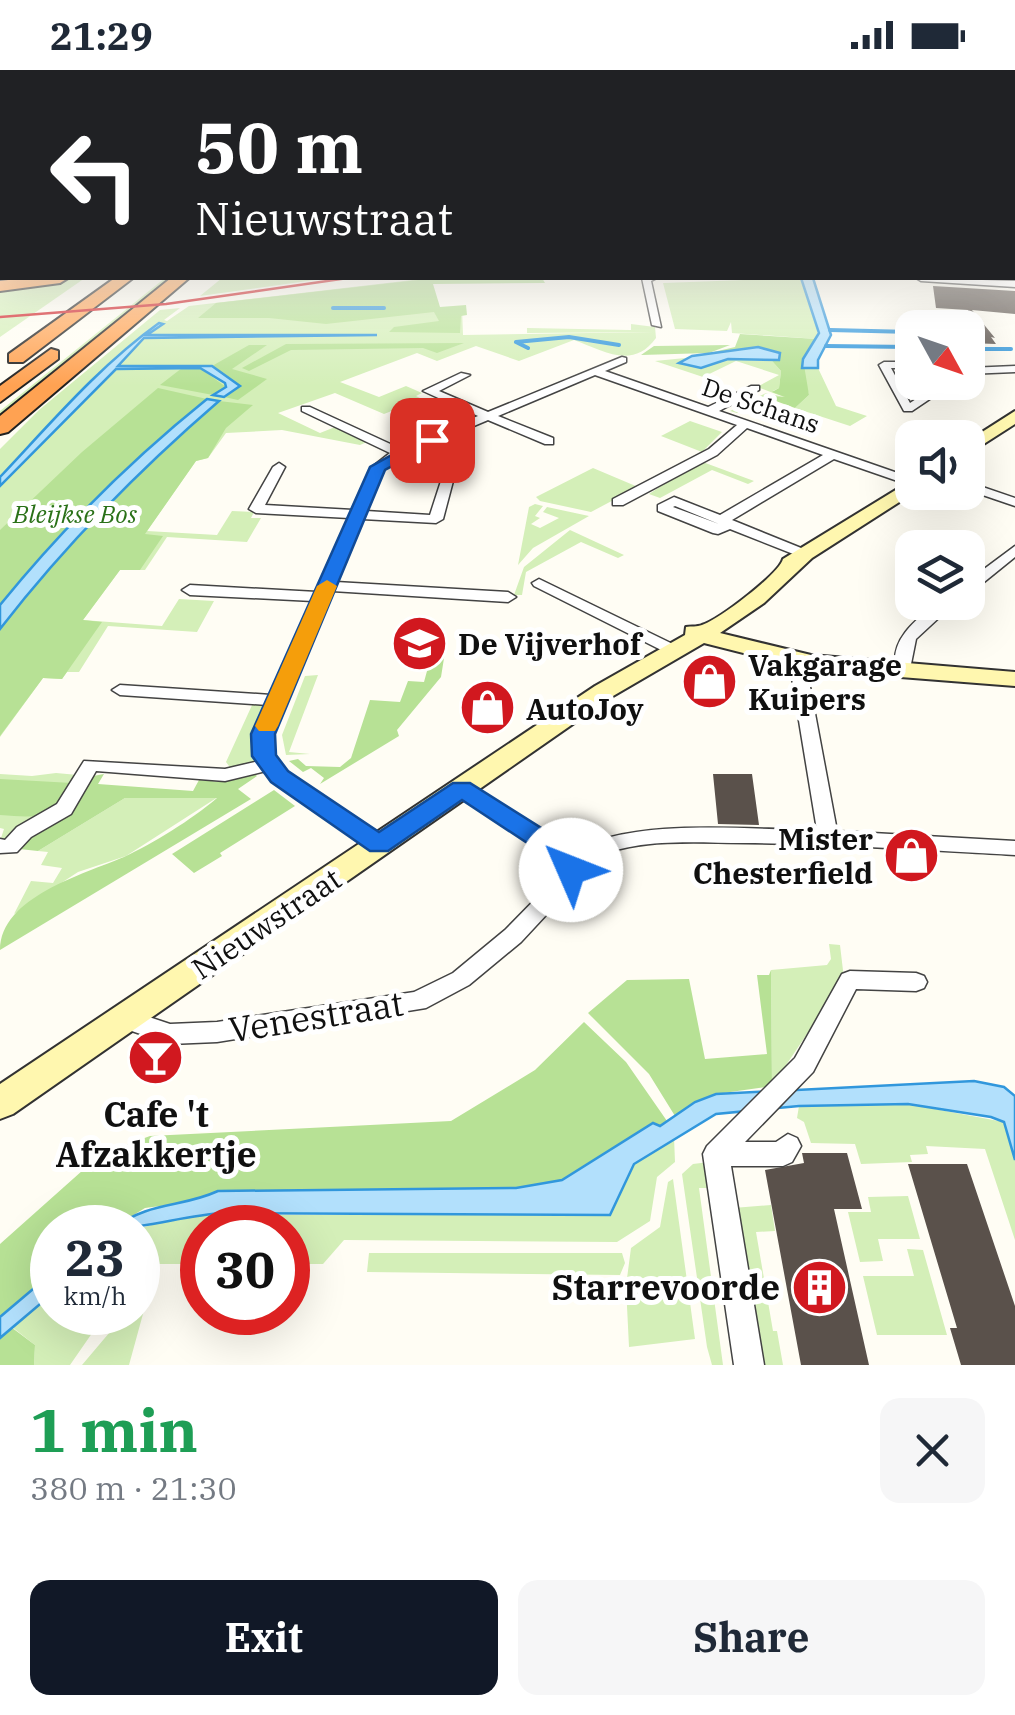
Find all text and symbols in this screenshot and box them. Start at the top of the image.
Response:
text: 21:29 [50,11,153,60]
text: 50 m [195,101,363,192]
icon: left [30,110,160,240]
text: Nieuwstraat [195,189,453,247]
north arrow [895,310,985,400]
map controls [895,310,985,620]
street label: De Schans [698,370,824,440]
pin [390,398,475,483]
icon: arrive [405,413,460,468]
button: sound [895,420,985,510]
park label: Bleijkse Bos [12,497,138,530]
button: layers [895,530,985,620]
school or university icon: De Vijverhof [389,613,449,673]
place label: De Vijverhof [458,624,644,663]
place label: Vakgarage Kuipers [748,645,902,718]
shop icon: Vakgarage Kuipers [679,651,739,711]
shop icon: AutoJoy [457,678,517,738]
place label: AutoJoy [526,689,644,728]
position arrow [519,818,623,922]
place label: Mister Chesterfield [693,819,873,892]
shop icon: Mister Chesterfield [882,825,942,885]
street label: Nieuwstraat [184,859,348,987]
street label: Venestraat [225,980,407,1052]
bar icon: Cafe 't Afzakkertje [126,1028,186,1088]
place label: Cafe 't Afzakkertje [56,1091,256,1177]
speed limit sign: 30 [180,1205,310,1335]
text: 23 [65,1225,125,1290]
building icon: Starrevoorde [789,1257,849,1317]
place label: Starrevoorde [551,1264,780,1310]
text: km/h [63,1279,127,1312]
text: 1 min [30,1390,198,1469]
button: close [880,1398,985,1503]
text: 380 m · 21:30 [30,1467,237,1509]
button: Exit [30,1580,498,1695]
button: Share [518,1580,985,1695]

